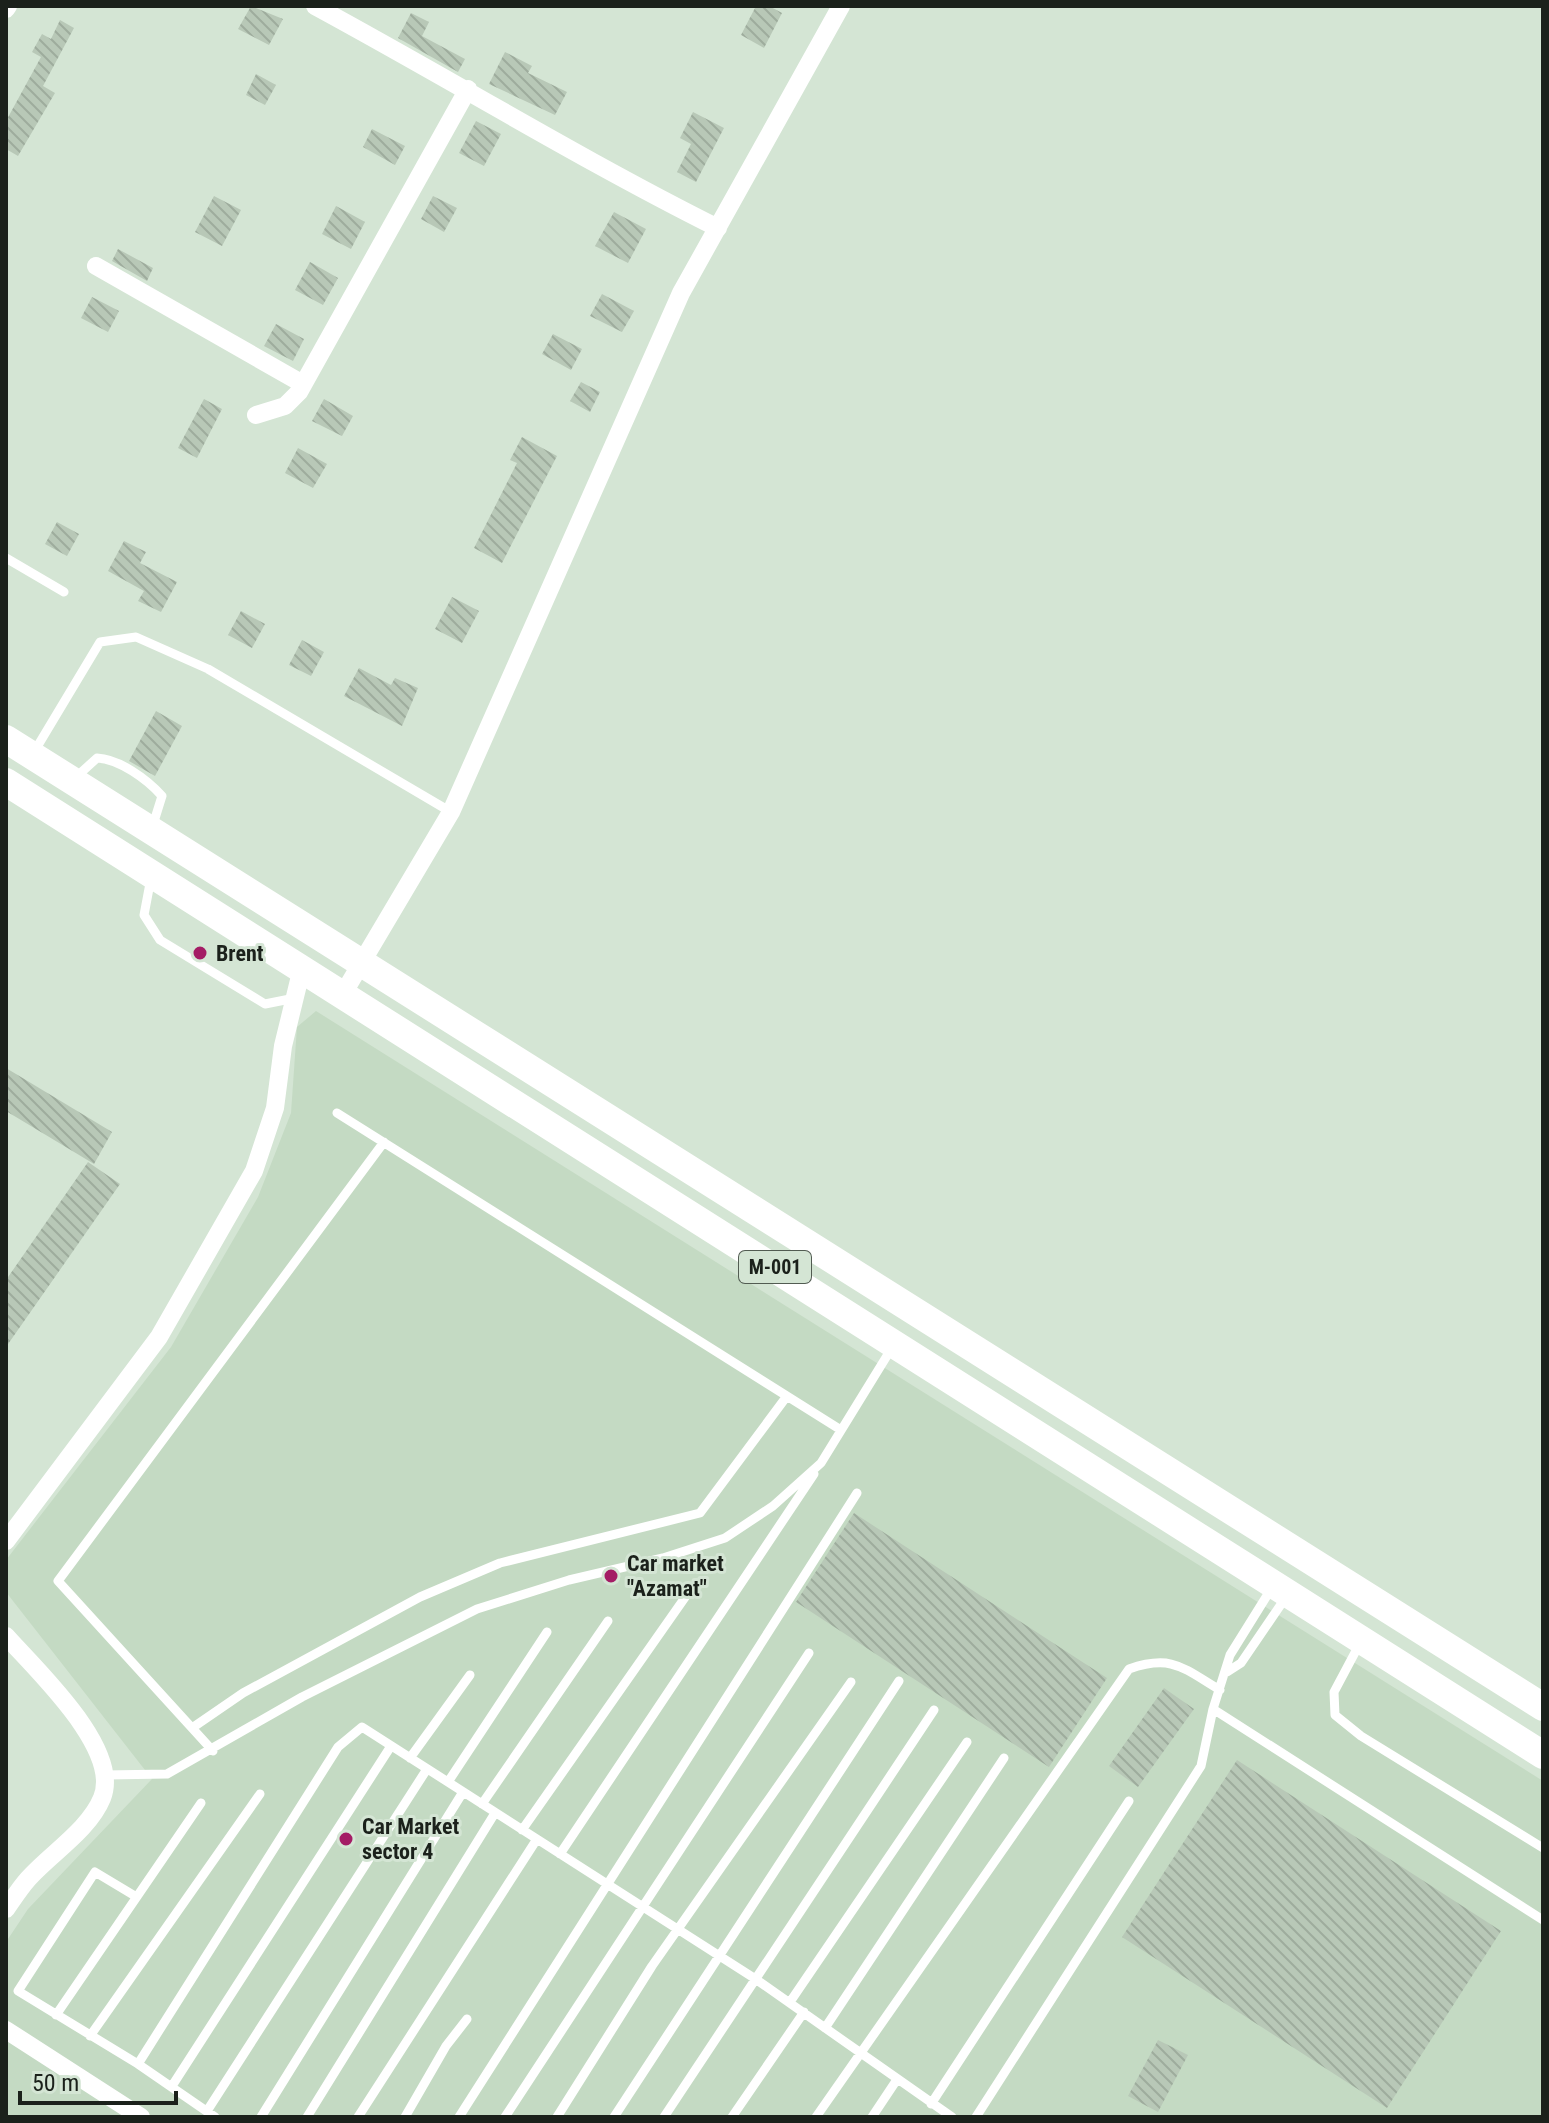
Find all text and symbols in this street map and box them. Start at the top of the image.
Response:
place label: Brent [216,941,264,966]
marker: Brent [191,944,209,962]
road number: M-001 [739,1251,811,1283]
place label: Car market "Azamat" [627,1551,724,1601]
marker: Car market "Azamat" [602,1567,620,1585]
place label: Car Market sector 4 [362,1814,459,1864]
marker: Car Market sector 4 [337,1830,355,1848]
scale bar [20,2055,176,2105]
text: 50 m [32,2069,79,2097]

